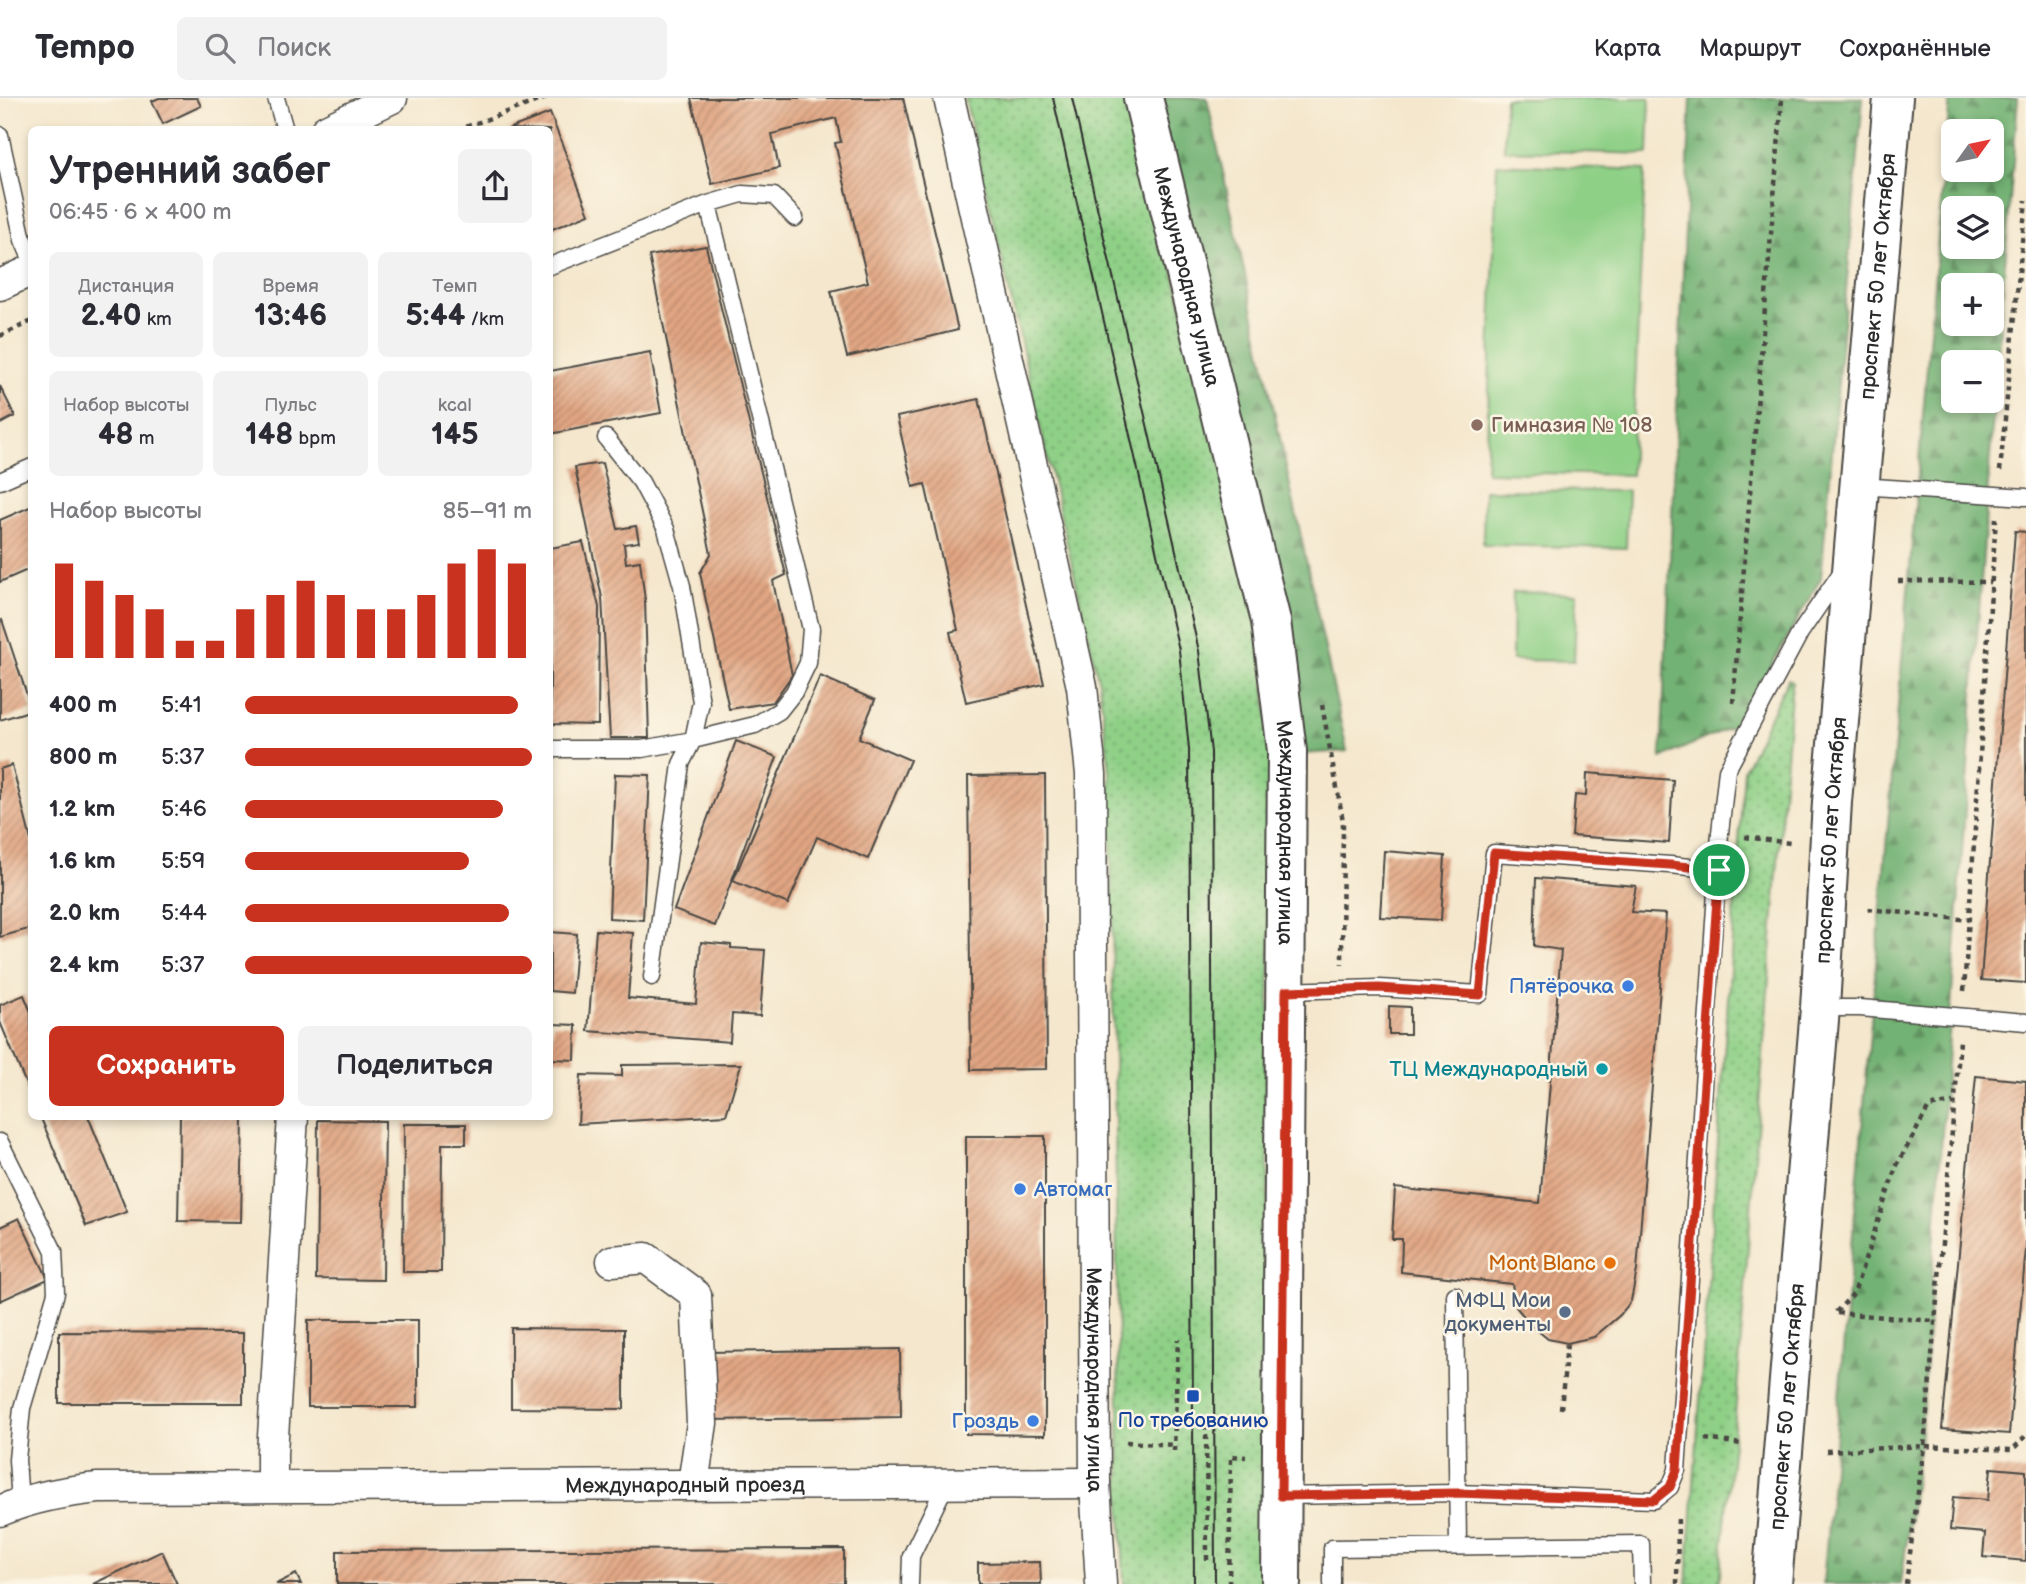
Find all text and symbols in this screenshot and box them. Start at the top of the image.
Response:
search box [177,17,667,80]
text: Tempo [35,28,135,68]
icon: search [201,29,239,67]
text: Поиск [257,33,331,64]
text: Карта [1594,34,1661,63]
text: Маршрут [1699,34,1801,63]
text: Сохранённые [1839,34,1991,63]
north arrow [1941,119,2004,182]
map controls [1941,119,2004,413]
text: Утренний забег [49,149,331,194]
button: share [458,149,532,223]
street label: проспект 50 лет Октября [1855,152,1901,401]
street label: Международная улица [1147,164,1225,390]
button: layers [1941,196,2004,259]
text: 06:45 · 6 × 400 m [49,198,231,226]
button: + [1941,273,2004,336]
text: Дистанция [78,275,174,298]
text: Время [262,275,319,298]
text: Темп [432,275,477,298]
text: 2.40 [81,298,142,334]
text: 13:46 [254,298,327,334]
text: 5:44 [406,298,465,334]
text: km [142,308,172,331]
text: /km [465,308,504,331]
button: − [1941,350,2004,413]
text: Набор высоты [63,394,189,417]
text: Пульс [264,394,317,417]
text: kcal [438,394,472,417]
place label: Гимназия № 108 [1491,413,1653,438]
text: 48 [98,417,134,453]
text: 148 [245,417,293,453]
text: 145 [431,417,479,453]
marker: Гимназия № 108 [1469,417,1485,433]
text: m [134,427,154,450]
text: bpm [293,427,336,450]
text: Набор высоты [49,497,202,525]
text: 85–91 m [443,497,532,525]
text: 400 m [49,691,117,719]
text: 5:41 [161,691,202,719]
street label: проспект 50 лет Октября [1811,716,1852,965]
street label: Международная улица [1270,719,1299,946]
text: 800 m [49,743,117,771]
text: 5:37 [161,743,204,771]
text: 1.2 km [49,795,115,823]
text: 5:46 [161,795,207,823]
pin [1689,840,1749,900]
text: 1.6 km [49,847,116,875]
text: 5:59 [161,847,205,875]
icon: arrive [1700,851,1738,889]
text: 2.0 km [49,899,120,927]
text: 5:44 [161,899,207,927]
text: 2.4 km [49,951,119,979]
text: 5:37 [161,951,204,979]
place label: Пятёрочка [1509,974,1615,999]
marker: Пятёрочка [1620,978,1636,994]
button: Сохранить [49,1026,284,1106]
button: Поделиться [298,1026,532,1106]
place label: ТЦ Международный [1389,1057,1588,1082]
marker: ТЦ Международный [1594,1061,1610,1077]
place label: Автомаг [1033,1177,1112,1202]
marker: Автомаг [1012,1181,1028,1197]
place label: Mont Blanc [1488,1251,1596,1276]
marker: Mont Blanc [1602,1255,1618,1271]
street label: Международная улица [1081,1267,1108,1494]
street label: проспект 50 лет Октября [1765,1282,1810,1531]
place label: МФЦ Мои документы [1444,1288,1551,1337]
marker: МФЦ Мои документы [1557,1304,1573,1320]
marker: По требованию [1185,1388,1201,1404]
place label: По требованию [1118,1408,1269,1433]
place label: Гроздь [952,1409,1020,1434]
marker: Гроздь [1025,1413,1041,1429]
street label: Международный проезд [565,1472,805,1499]

